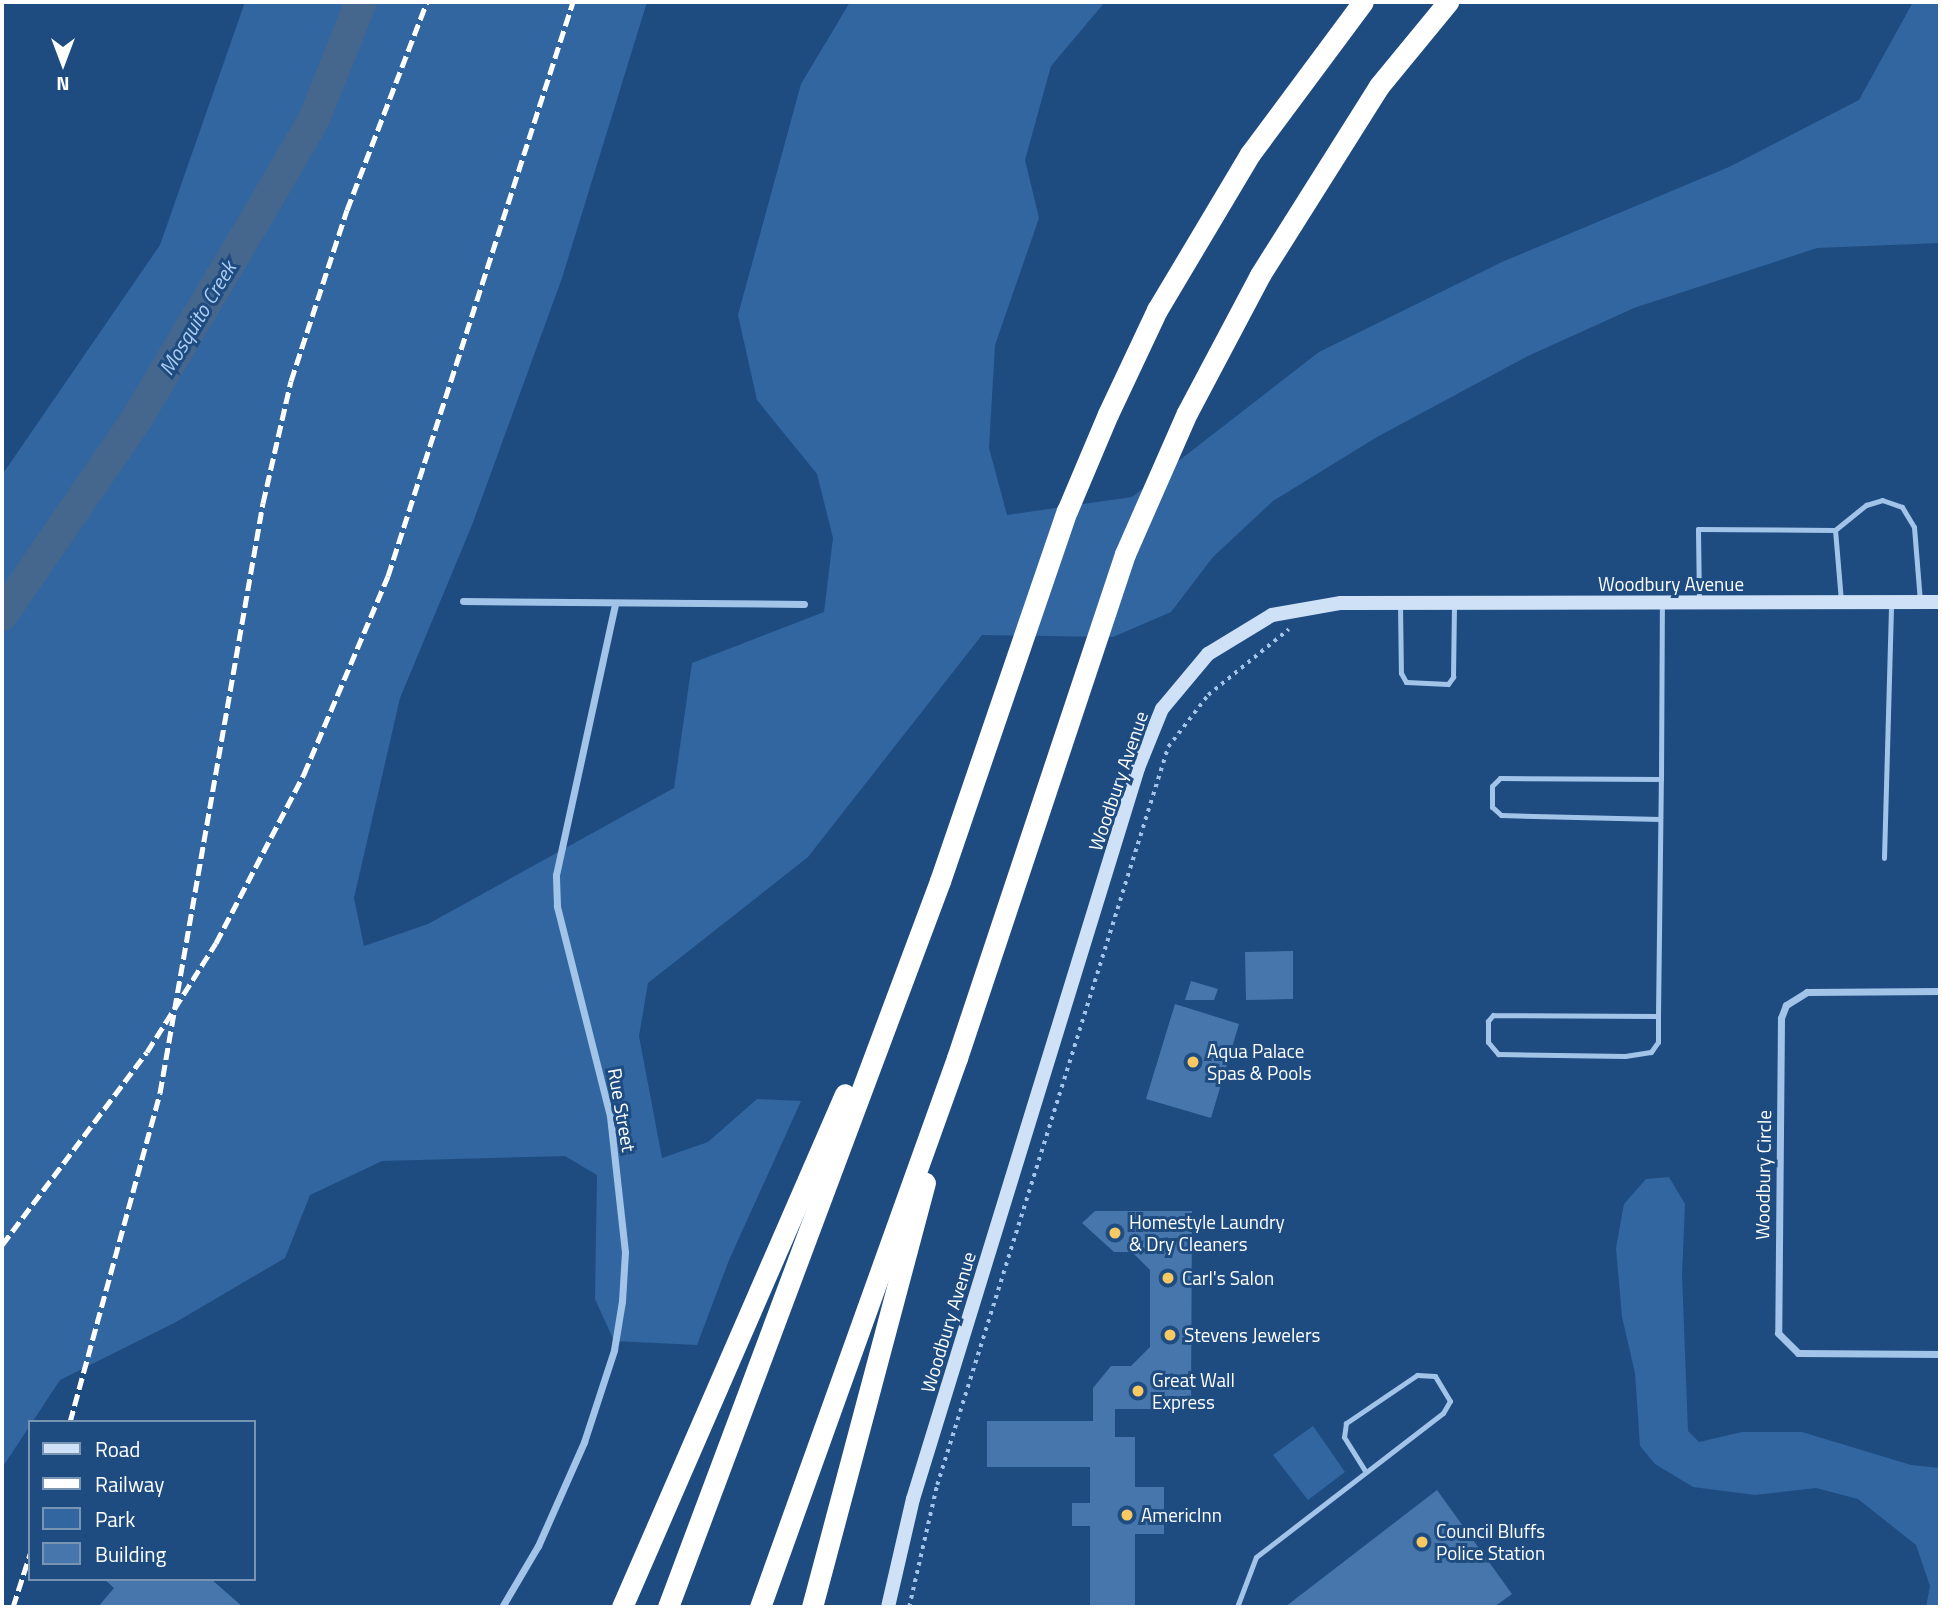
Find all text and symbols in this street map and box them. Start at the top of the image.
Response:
north arrow [28,28,98,98]
text: N [56,70,70,99]
water label: Mosquito Creek [153,257,241,379]
street label: Woodbury Avenue [1598,573,1744,595]
street label: Woodbury Avenue [1083,708,1153,854]
place label: Aqua Palace Spas & Pools [1207,1040,1312,1084]
marker: Aqua Palace Spas & Pools [1185,1054,1201,1070]
street label: Rue Street [603,1066,641,1154]
street label: Woodbury Circle [1750,1110,1776,1240]
place label: Homestyle Laundry & Dry Cleaners [1129,1211,1285,1255]
marker: Homestyle Laundry & Dry Cleaners [1107,1225,1123,1241]
street label: Woodbury Avenue [916,1249,980,1395]
place label: Carl's Salon [1182,1267,1274,1289]
marker: Carl's Salon [1160,1270,1176,1286]
place label: Stevens Jewelers [1184,1324,1320,1346]
marker: Stevens Jewelers [1162,1327,1178,1343]
place label: Great Wall Express [1152,1369,1235,1413]
marker: Great Wall Express [1130,1383,1146,1399]
legend [28,1420,256,1581]
text: Road [95,1433,140,1465]
text: Railway [95,1468,164,1500]
text: Park [95,1503,135,1535]
place label: AmericInn [1141,1504,1222,1526]
marker: AmericInn [1119,1507,1135,1523]
place label: Council Bluffs Police Station [1436,1520,1545,1564]
marker: Council Bluffs Police Station [1414,1534,1430,1550]
text: Building [95,1538,166,1570]

